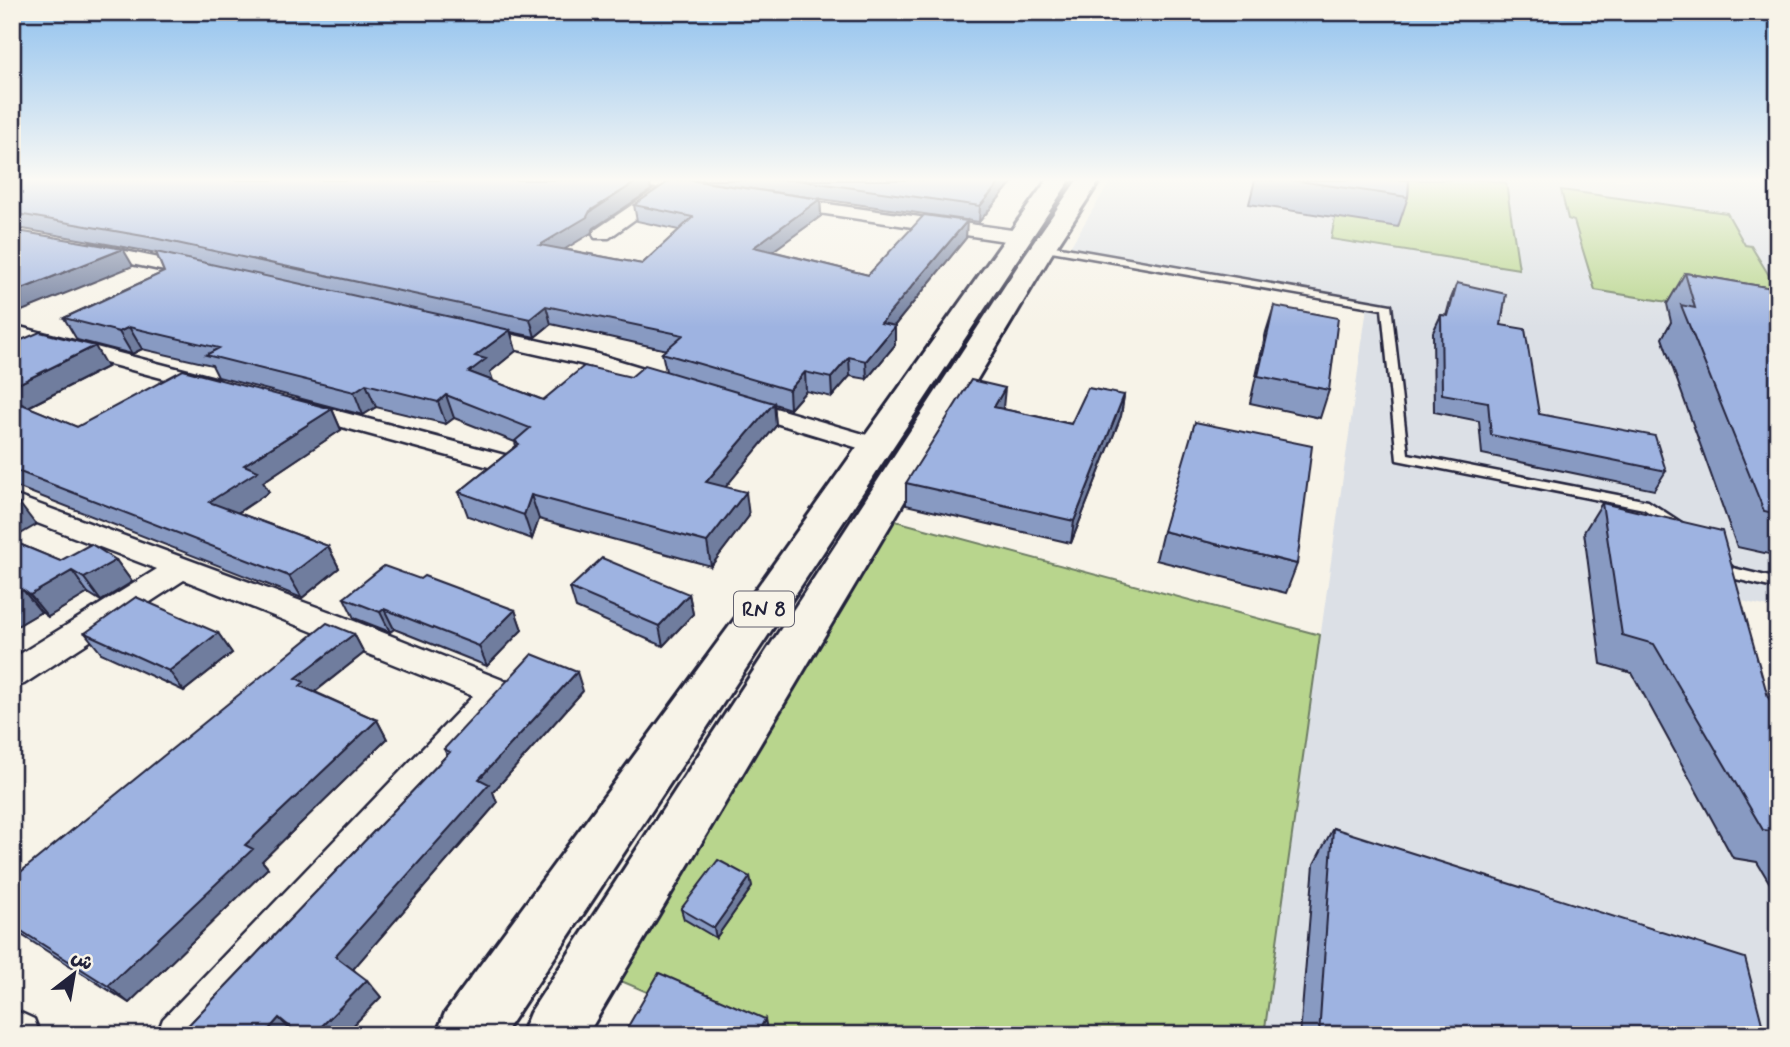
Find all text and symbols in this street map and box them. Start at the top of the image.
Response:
road number: RN 8 [734,592,794,626]
north arrow [38,939,108,1009]
text: ش [67,945,97,977]

